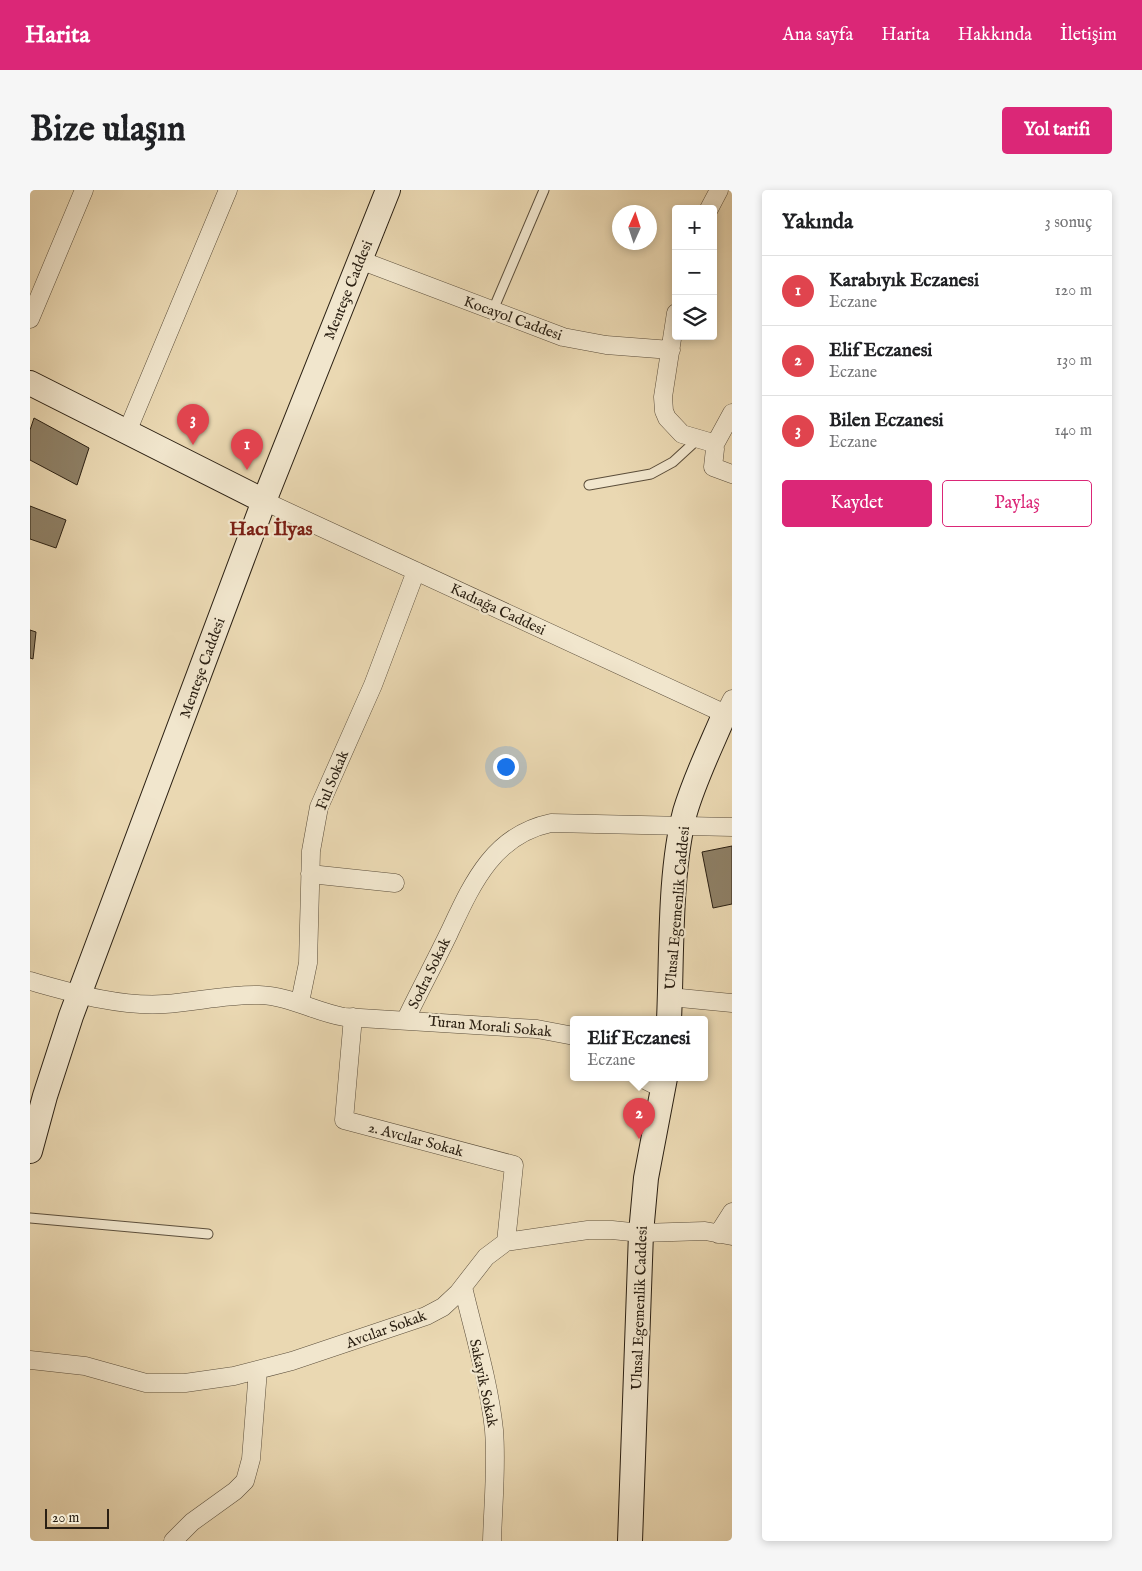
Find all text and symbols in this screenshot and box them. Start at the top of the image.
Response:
text: Harita [25,20,90,51]
text: Ana sayfa [783,24,853,47]
text: Harita [881,24,930,47]
text: Hakkında [958,24,1032,47]
text: İletişim [1060,24,1117,47]
button: Yol tarifi [1002,107,1112,154]
text: Bize ulaşın [30,108,186,153]
north arrow [612,205,657,250]
map controls [672,205,717,340]
button: + [672,205,717,250]
text: Yakında [782,209,853,236]
text: 3 sonuç [1045,213,1092,233]
street label: Menteşe Caddesi [320,238,377,343]
button: − [672,250,717,295]
text: Karabıyık Eczanesi [829,269,979,293]
text: 1 [795,281,801,301]
text: 120 m [1055,281,1092,301]
street label: Kocayol Caddesi [461,292,565,345]
text: Eczane [829,293,877,313]
button: layers [672,295,717,340]
text: Elif Eczanesi [829,339,932,363]
text: 2 [794,351,802,371]
text: 130 m [1056,351,1092,371]
text: Eczane [829,363,877,383]
pin: 3 [177,404,209,445]
text: Bilen Eczanesi [829,409,944,433]
text: 3 [795,421,801,441]
text: 140 m [1054,421,1092,441]
pin: 1 [231,429,263,470]
text: Eczane [829,433,877,453]
button: Kaydet [782,480,932,527]
button: Paylaş [942,480,1092,527]
district label: Hacı İlyas [229,517,313,542]
street label: Kadıağa Caddesi [447,579,549,640]
street label: Menteşe Caddesi [175,615,229,721]
street label: Ful Sokak [312,747,353,813]
your location [493,754,519,780]
street label: Ulusal Egemenlik Caddesi [661,825,694,991]
street label: Sodra Sokak [404,933,455,1012]
street label: Turan Morali Sokak [427,1012,554,1041]
popup [570,1016,708,1081]
text: Elif Eczanesi [587,1027,691,1051]
text: Eczane [587,1051,635,1071]
pin: 2 [623,1098,655,1139]
street label: 2. Avcılar Sokak [366,1118,467,1162]
street label: Ulusal Egemenlik Caddesi [627,1226,652,1390]
street label: Avcılar Sokak [342,1306,430,1353]
street label: Sakayik Sokak [465,1337,502,1430]
scale bar [45,1506,109,1529]
text: 20 m [52,1509,79,1527]

